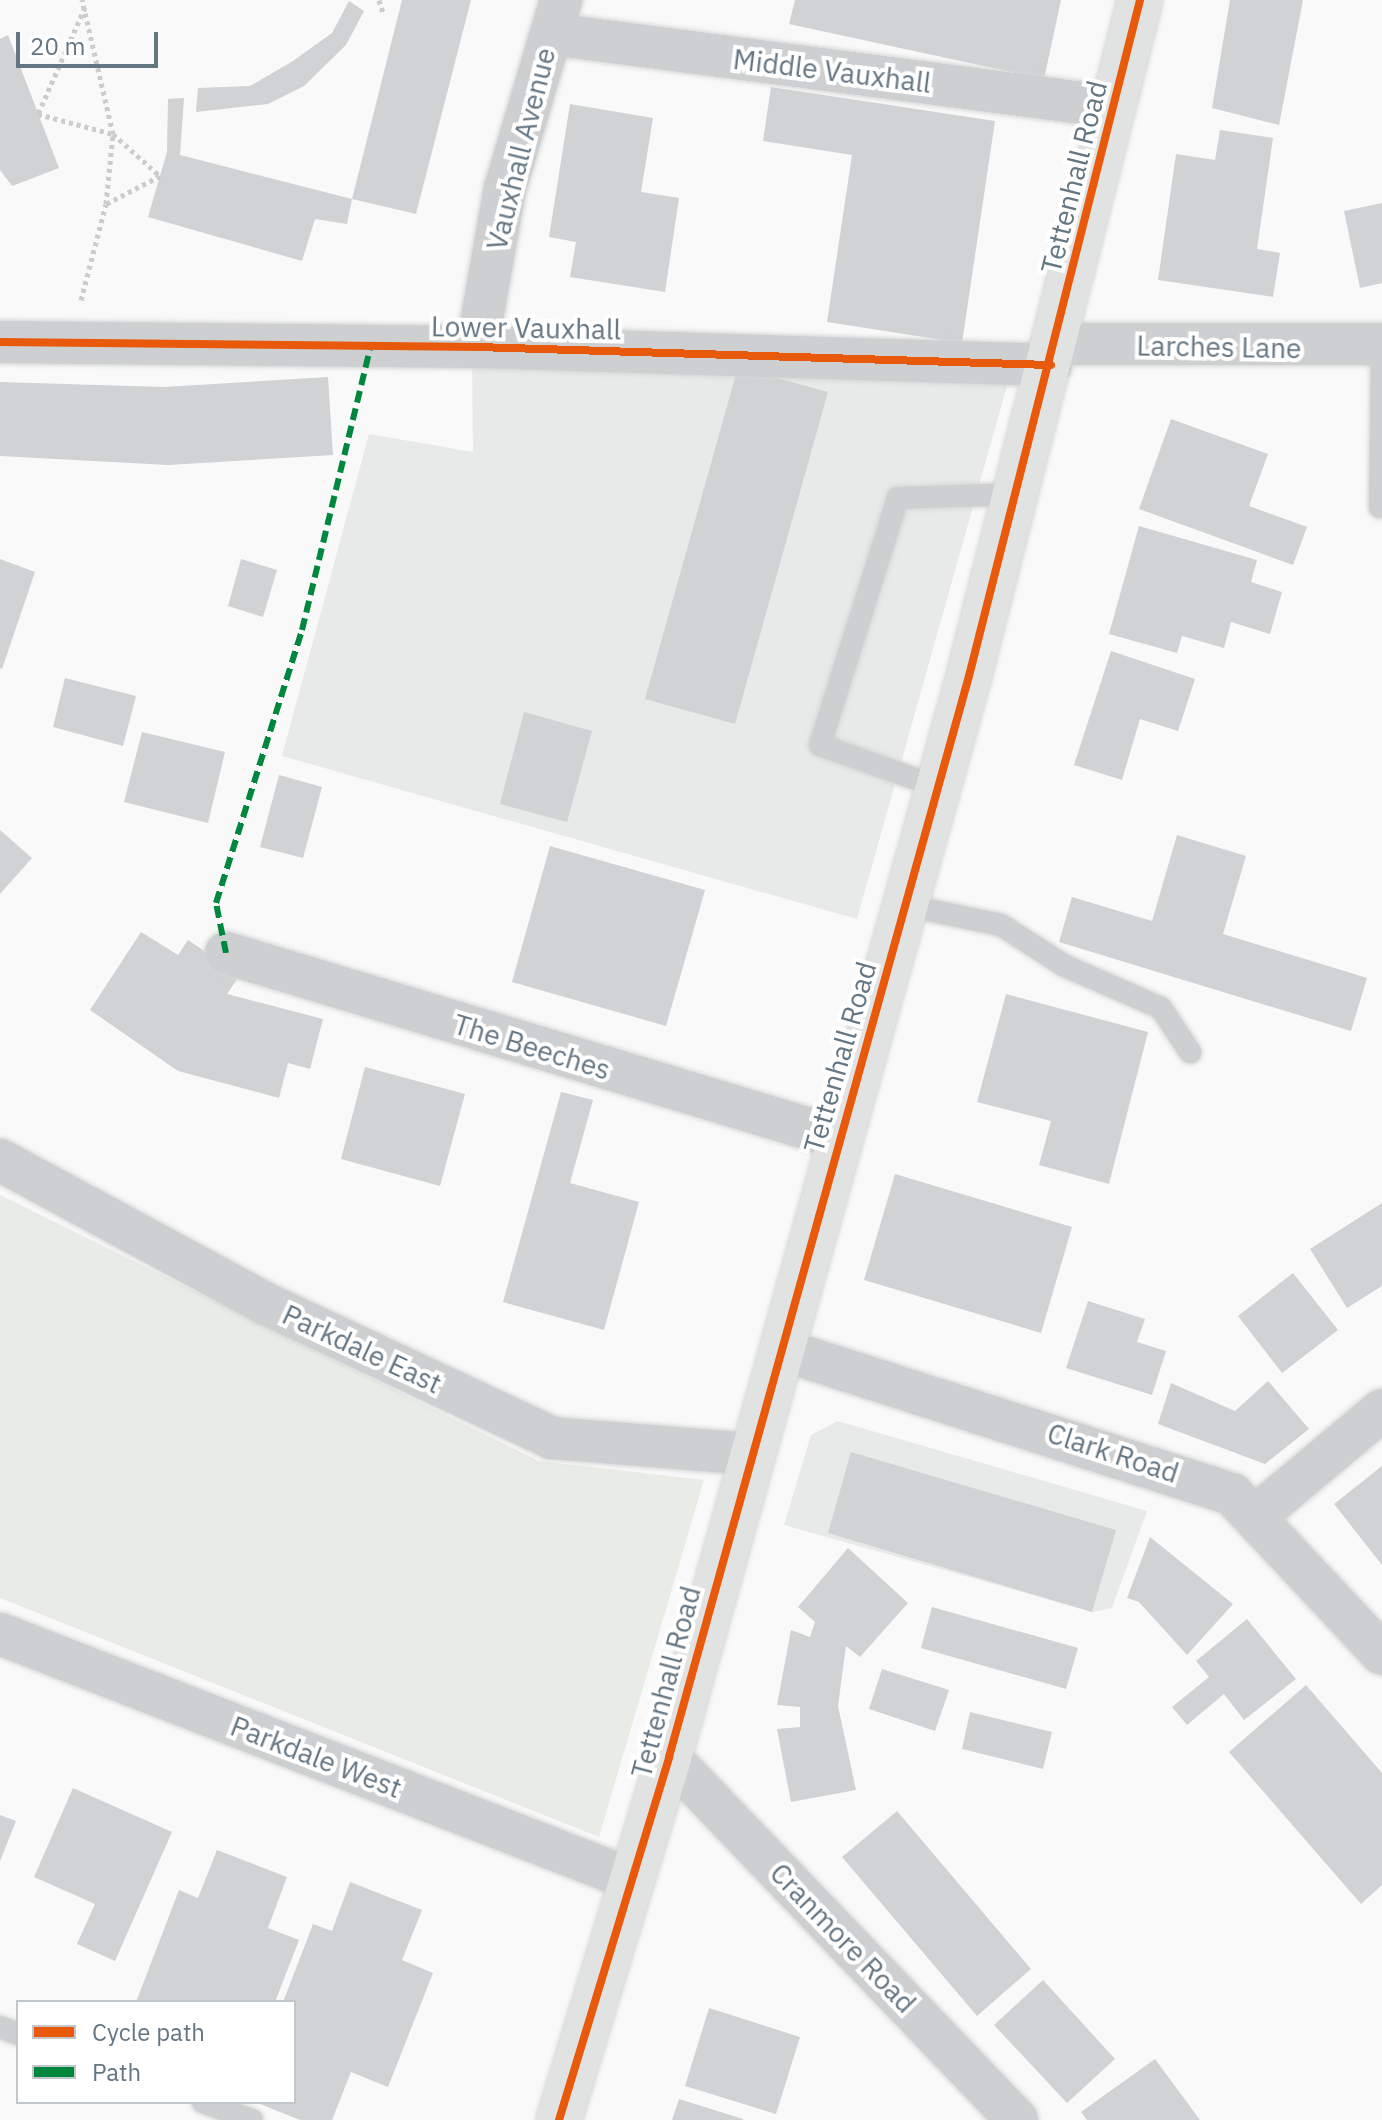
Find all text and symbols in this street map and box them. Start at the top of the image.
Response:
scale bar [20,16,162,66]
text: 20 m [30,30,85,62]
street label: Middle Vauxhall [731,42,933,100]
street label: Vauxhall Avenue [480,44,562,254]
street label: Tettenhall Road [1034,77,1114,277]
street label: Lower Vauxhall [431,310,621,346]
street label: Larches Lane [1136,329,1302,365]
street label: Tettenhall Road [797,958,883,1156]
street label: The Beeches [450,1007,614,1087]
street label: Parkdale East [277,1298,447,1400]
street label: Clark Road [1043,1416,1183,1490]
street label: Tettenhall Road [624,1582,708,1782]
street label: Parkdale West [226,1709,406,1805]
street label: Cranmore Road [763,1856,923,2020]
legend [16,2000,296,2104]
text: Cycle path [92,2016,205,2048]
text: Path [92,2056,141,2088]

